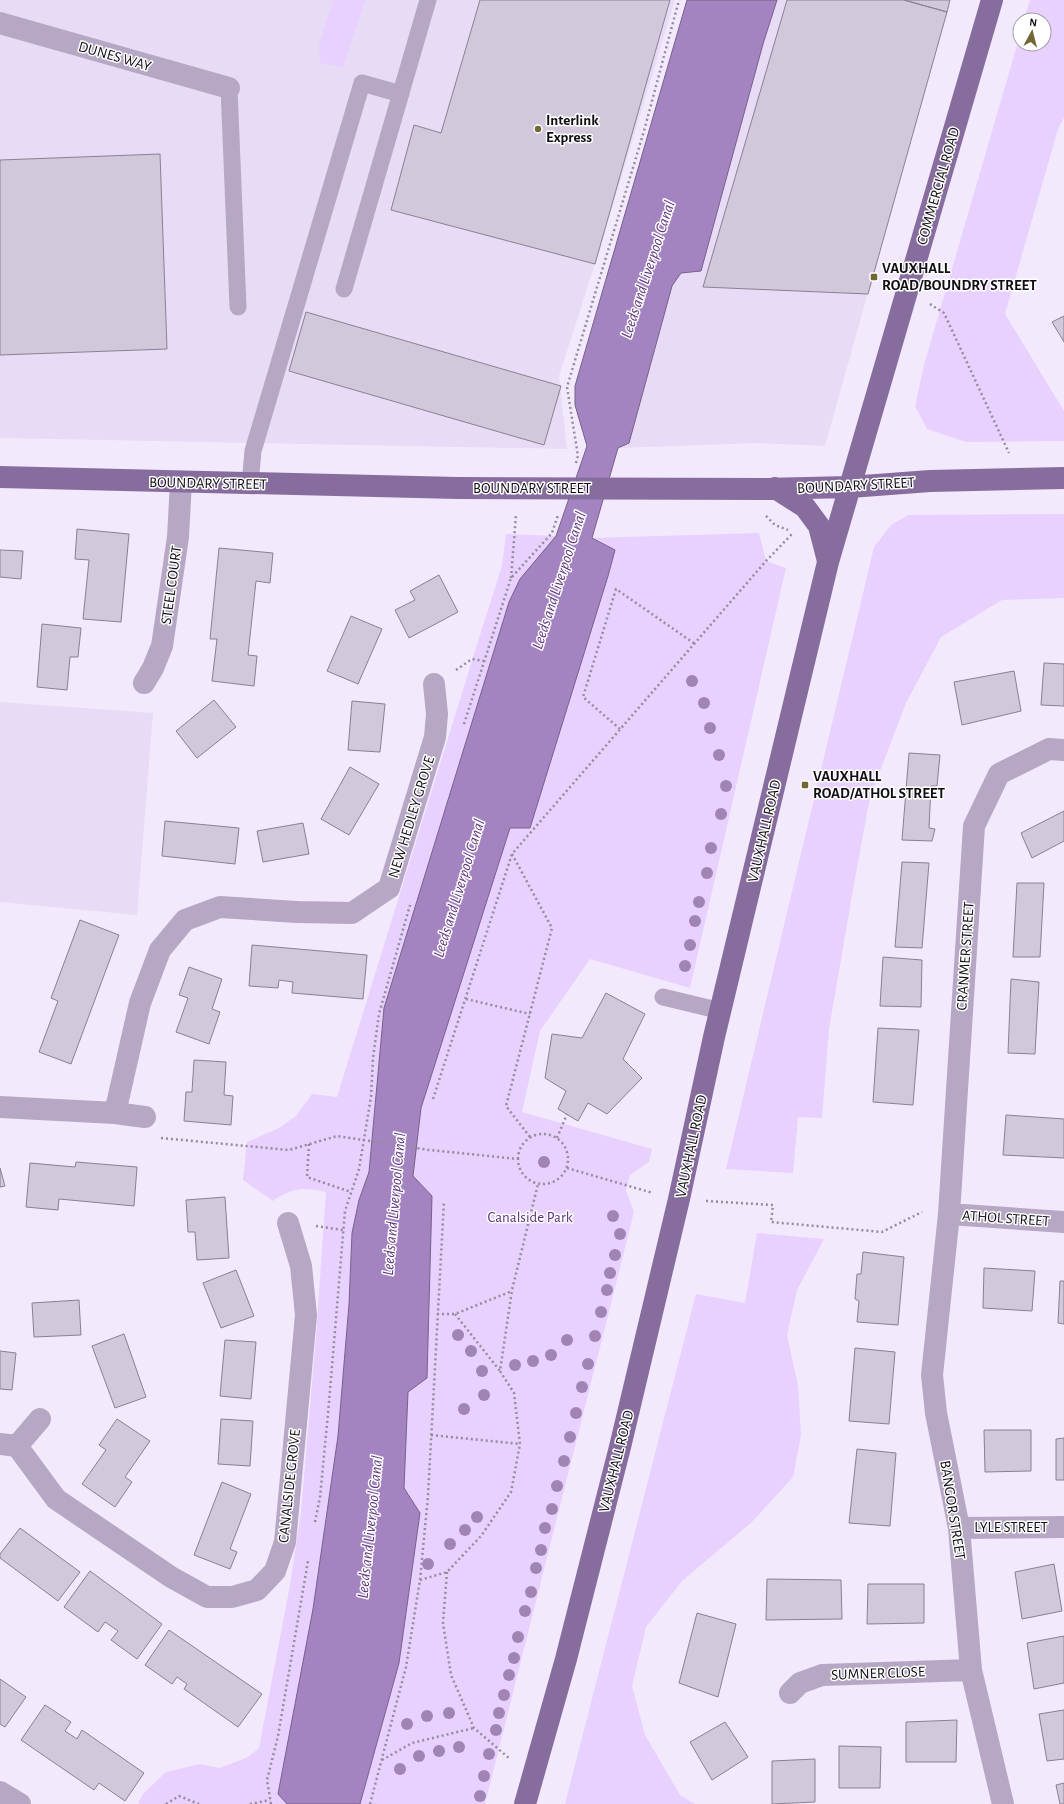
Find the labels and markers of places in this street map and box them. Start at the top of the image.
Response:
place label: Interlink Express [546,113,599,145]
marker: Interlink Express [533,124,543,134]
place label: VAUXHALL ROAD/BOUNDRY STREET [882,261,1037,293]
marker: VAUXHALL ROAD/BOUNDRY STREET [869,272,879,282]
place label: VAUXHALL ROAD/ATHOL STREET [813,769,945,801]
marker: VAUXHALL ROAD/ATHOL STREET [800,780,810,790]

